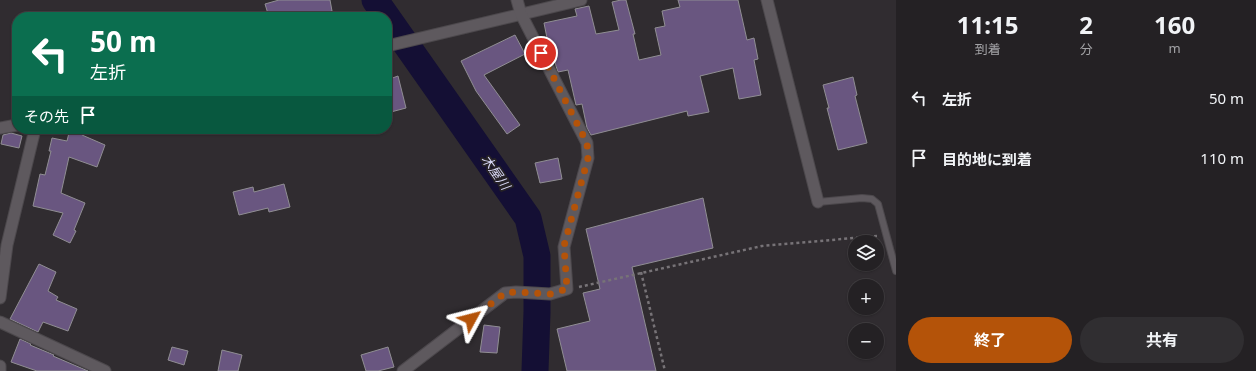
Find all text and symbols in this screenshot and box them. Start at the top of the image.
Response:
text: 11:15 [957,8,1019,41]
text: 2 [1079,8,1093,41]
text: 160 [1154,8,1195,41]
text: 50 m [90,22,157,60]
icon: left [24,28,76,80]
pin [524,36,558,70]
text: m [1168,39,1181,57]
text: 到着 [975,40,1001,58]
text: 分 [1080,40,1093,58]
icon: arrive [530,42,552,64]
text: 左折 [90,60,126,84]
icon: left [908,87,930,109]
text: 50 m [1209,88,1244,108]
text: 左折 [942,89,972,109]
icon: arrive [77,104,99,126]
text: その先 [24,106,69,126]
icon: arrive [908,147,930,169]
text: 110 m [1200,148,1244,168]
text: 目的地に到着 [942,149,1032,169]
water label: 木屋川 [477,151,516,195]
map controls [848,235,884,359]
button: layers [848,235,884,271]
button: + [848,279,884,315]
position arrow [450,298,492,340]
button: 終了 [908,317,1072,363]
button: 共有 [1080,317,1244,363]
button: − [848,323,884,359]

